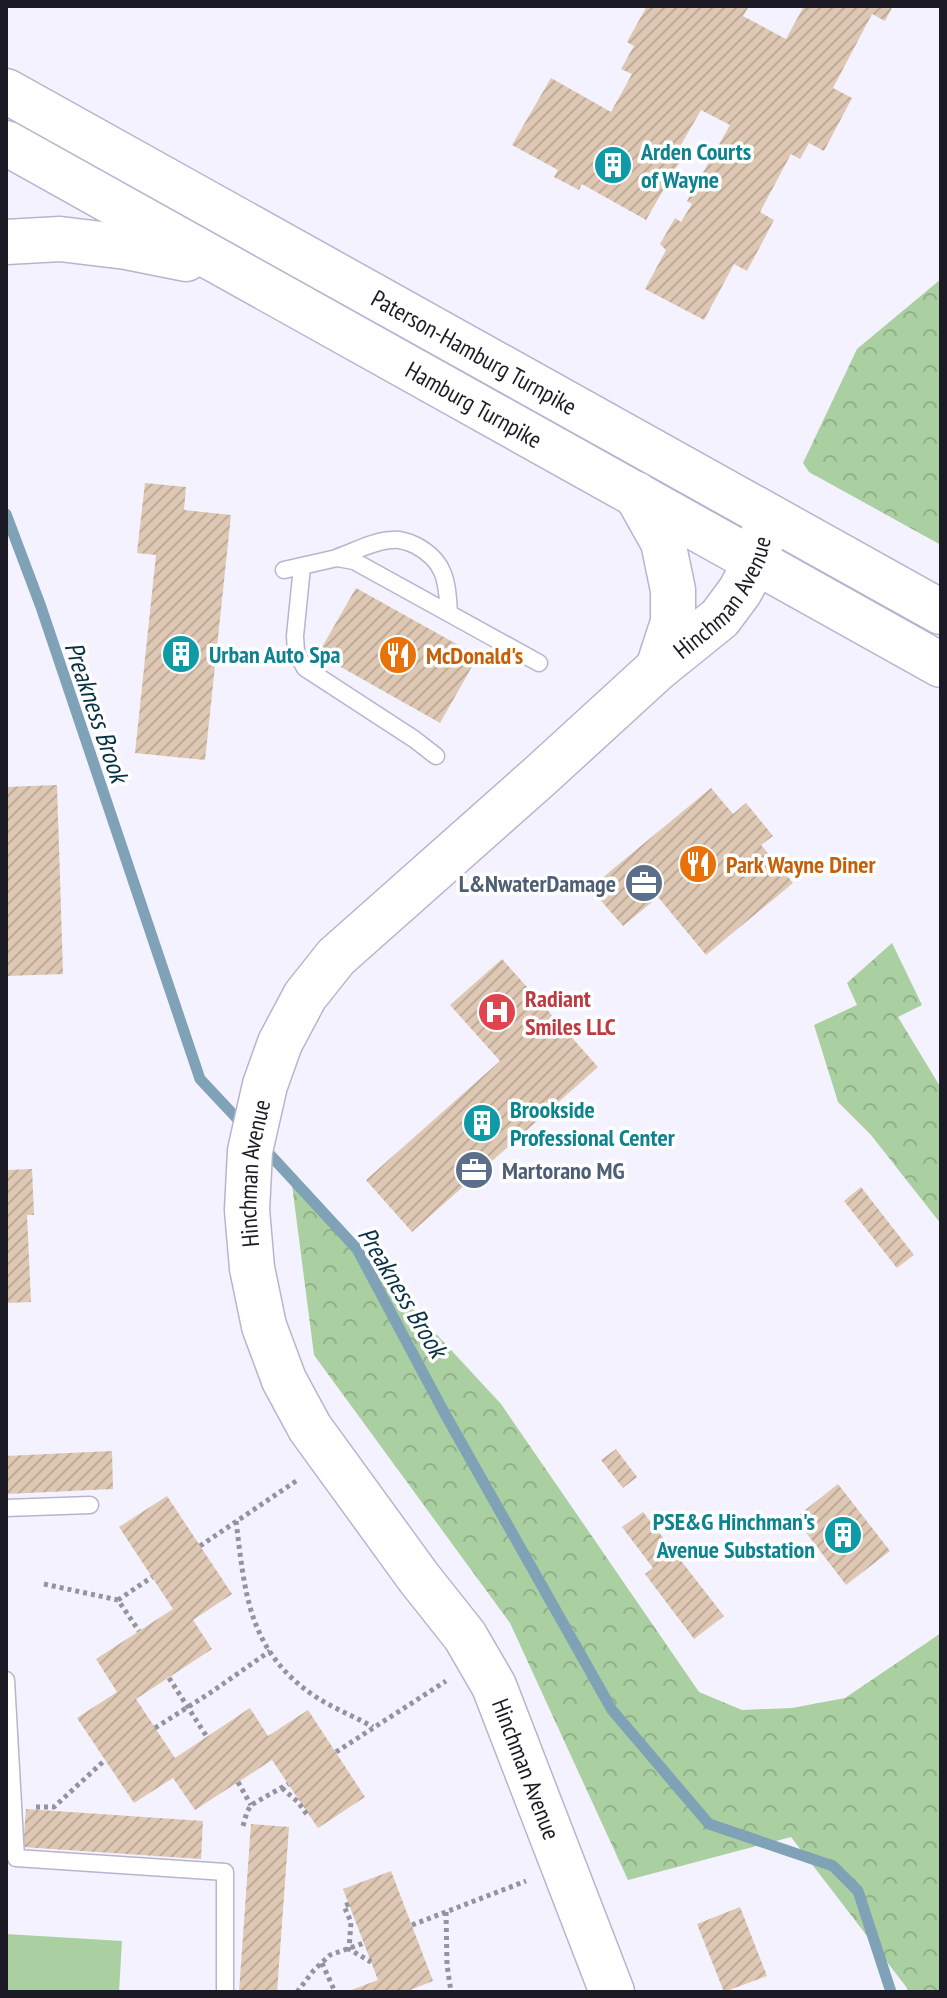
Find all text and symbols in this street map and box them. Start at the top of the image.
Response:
place label: Arden Courts of Wayne [640,136,751,195]
building icon: Arden Courts of Wayne [592,144,634,186]
street label: Paterson-Hamburg Turnpike [366,284,582,420]
street label: Hamburg Turnpike [400,355,546,453]
street label: Hinchman Avenue [667,533,777,665]
building icon: Urban Auto Spa [160,633,202,675]
restaurant icon: McDonald's [377,634,419,676]
water label: Preakness Brook [58,637,137,789]
place label: Urban Auto Spa [209,639,340,670]
place label: McDonald's [426,640,523,671]
restaurant icon: Park Wayne Diner [677,843,719,885]
place label: Park Wayne Diner [726,849,877,880]
office icon: L&NwaterDamage [623,862,665,904]
place label: L&NwaterDamage [459,868,616,899]
place label: Radiant Smiles LLC [525,983,616,1042]
hospital icon: Radiant Smiles LLC [476,991,518,1033]
place label: Brookside Professional Center [510,1094,676,1153]
street label: Hinchman Avenue [232,1096,277,1248]
building icon: Brookside Professional Center [461,1102,503,1144]
office icon: Martorano MG [453,1149,495,1191]
place label: Martorano MG [502,1155,624,1186]
water label: Preakness Brook [351,1221,456,1366]
place label: PSE&G Hinchman's Avenue Substation [653,1506,815,1565]
building icon: PSE&G Hinchman's Avenue Substation [822,1514,864,1556]
street label: Hinchman Avenue [485,1694,567,1844]

